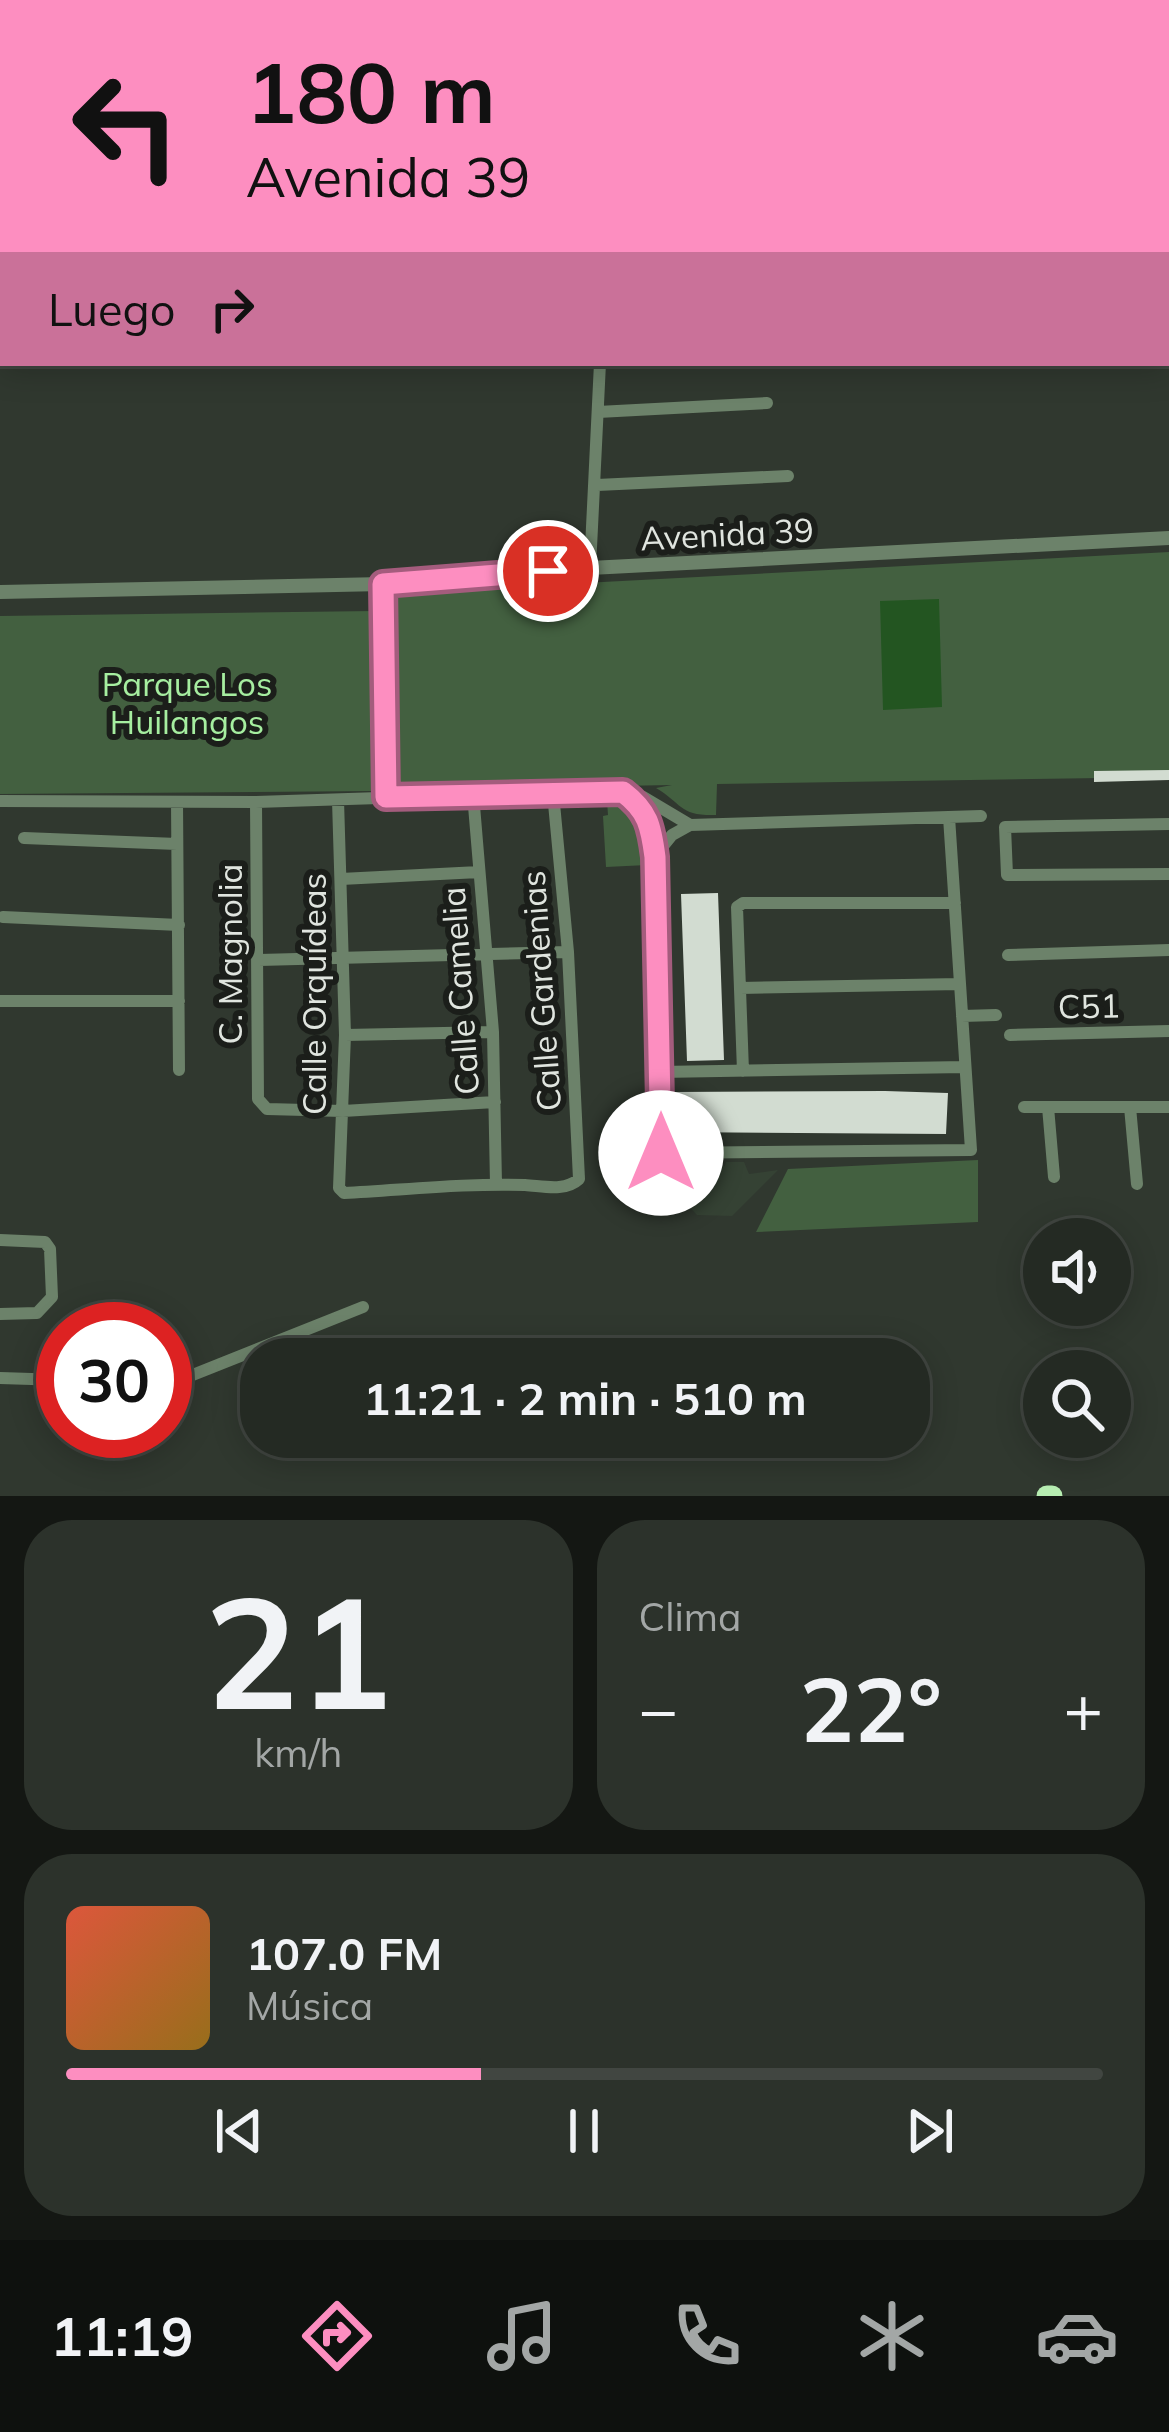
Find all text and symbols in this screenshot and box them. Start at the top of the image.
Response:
text: 180 m [246,39,496,144]
icon: left [48,48,204,204]
text: Avenida 39 [246,143,530,211]
icon: right [199,276,265,342]
text: Luego [48,281,175,337]
street label: Avenida 39 [639,508,815,559]
pin [497,520,599,622]
icon: arrive [515,538,581,604]
park label: Parque Los Huilangos [102,663,272,742]
street label: C. Magnolia [209,864,250,1044]
street label: Calle Gardenias [512,869,569,1113]
street label: Calle Orquídeas [293,873,334,1115]
street label: Calle Camelia [432,886,487,1096]
street label: C51 [1058,984,1120,1027]
position arrow [598,1090,724,1216]
map controls [1023,1218,1131,1458]
button: sound [1023,1218,1131,1326]
speed limit sign: 30 [36,1302,192,1458]
button: search [1023,1350,1131,1458]
text: 11:21 · 2 min · 510 m [363,1370,807,1426]
text: 21 [205,1552,392,1748]
text: Clima [639,1592,741,1641]
text: 22° [800,1652,942,1765]
text: − [639,1667,678,1750]
text: + [1063,1667,1103,1750]
text: km/h [254,1728,342,1777]
text: 107.0 FM [246,1925,442,1981]
text: Música [246,1981,373,2030]
icon: previous [206,2098,272,2164]
icon: pause [551,2098,617,2164]
icon: next [897,2098,963,2164]
icon: directions [295,2294,379,2378]
icon: music [480,2294,564,2378]
icon: phone [665,2294,749,2378]
icon: climate [850,2294,934,2378]
icon: car [1035,2294,1119,2378]
text: 11:19 [51,2302,194,2370]

